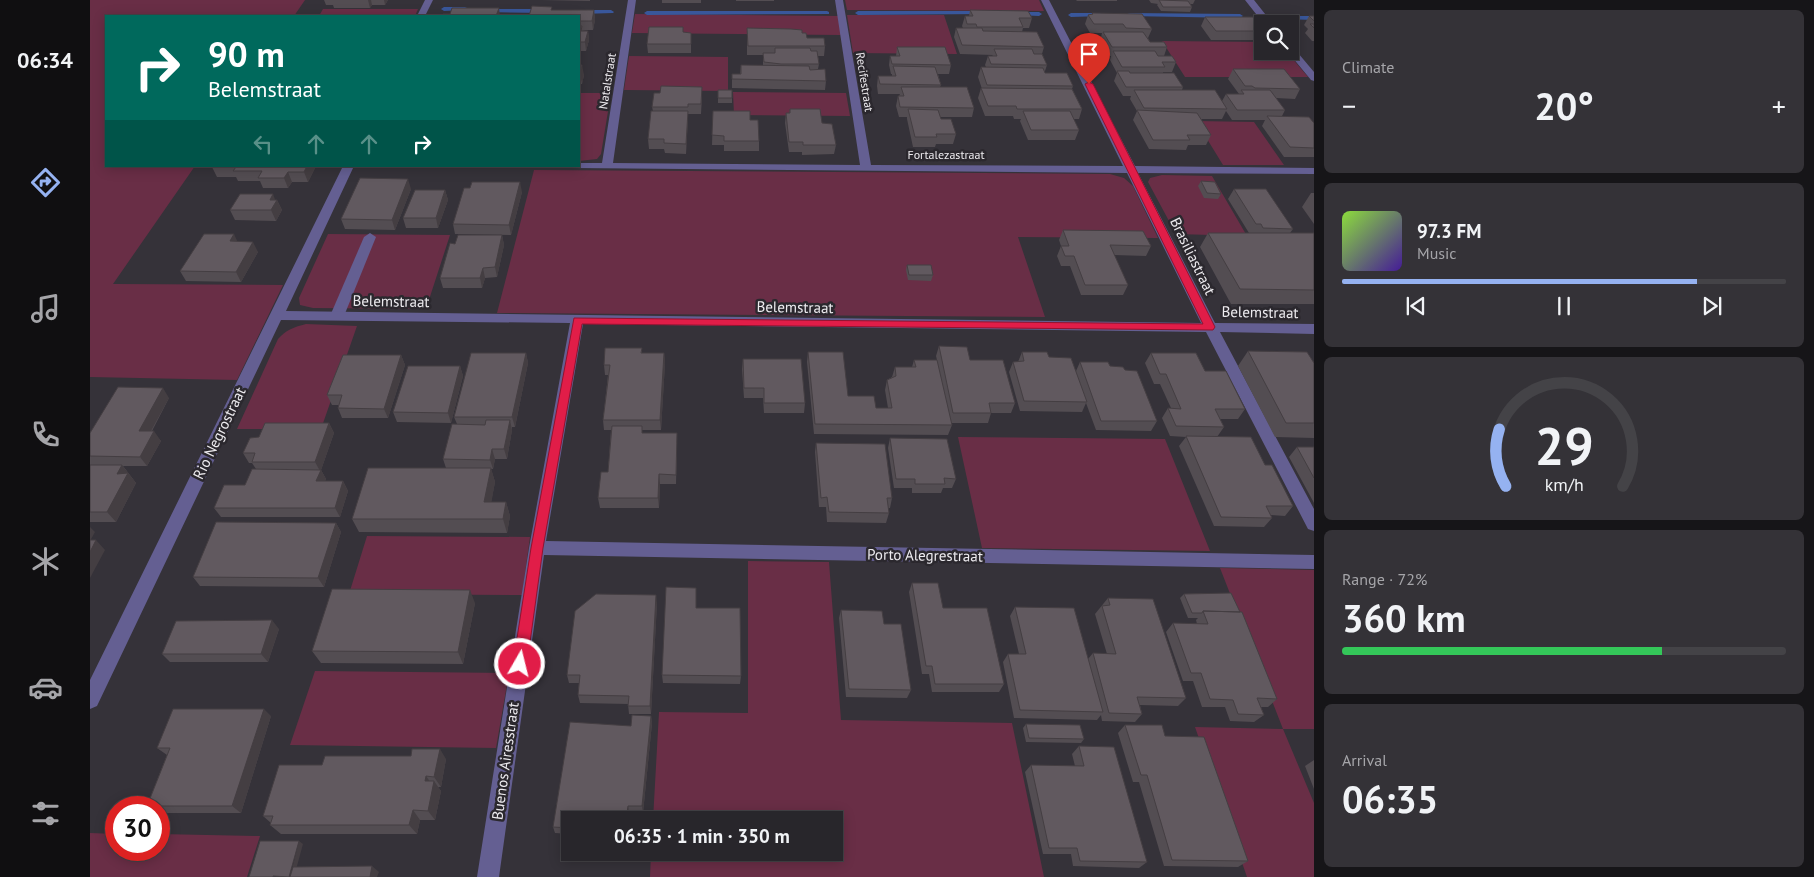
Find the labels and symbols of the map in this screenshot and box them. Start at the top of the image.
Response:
pin [1068,33,1110,84]
street label: Recifestraat [853,51,877,113]
street label: Natalstraat [595,52,619,110]
street label: Fortalezastraat [907,147,985,162]
street label: Brasiliastraat [1166,214,1220,298]
street label: Belemstraat [352,291,430,311]
street label: Belemstraat [756,297,834,317]
street label: Belemstraat [1221,302,1299,322]
street label: Rio Negrostraat [188,384,250,482]
street label: Porto Alegrestraat [867,544,983,566]
position arrow [493,637,545,689]
street label: Buenos Airesstraat [487,701,523,821]
speed limit sign: 30 [105,796,170,861]

